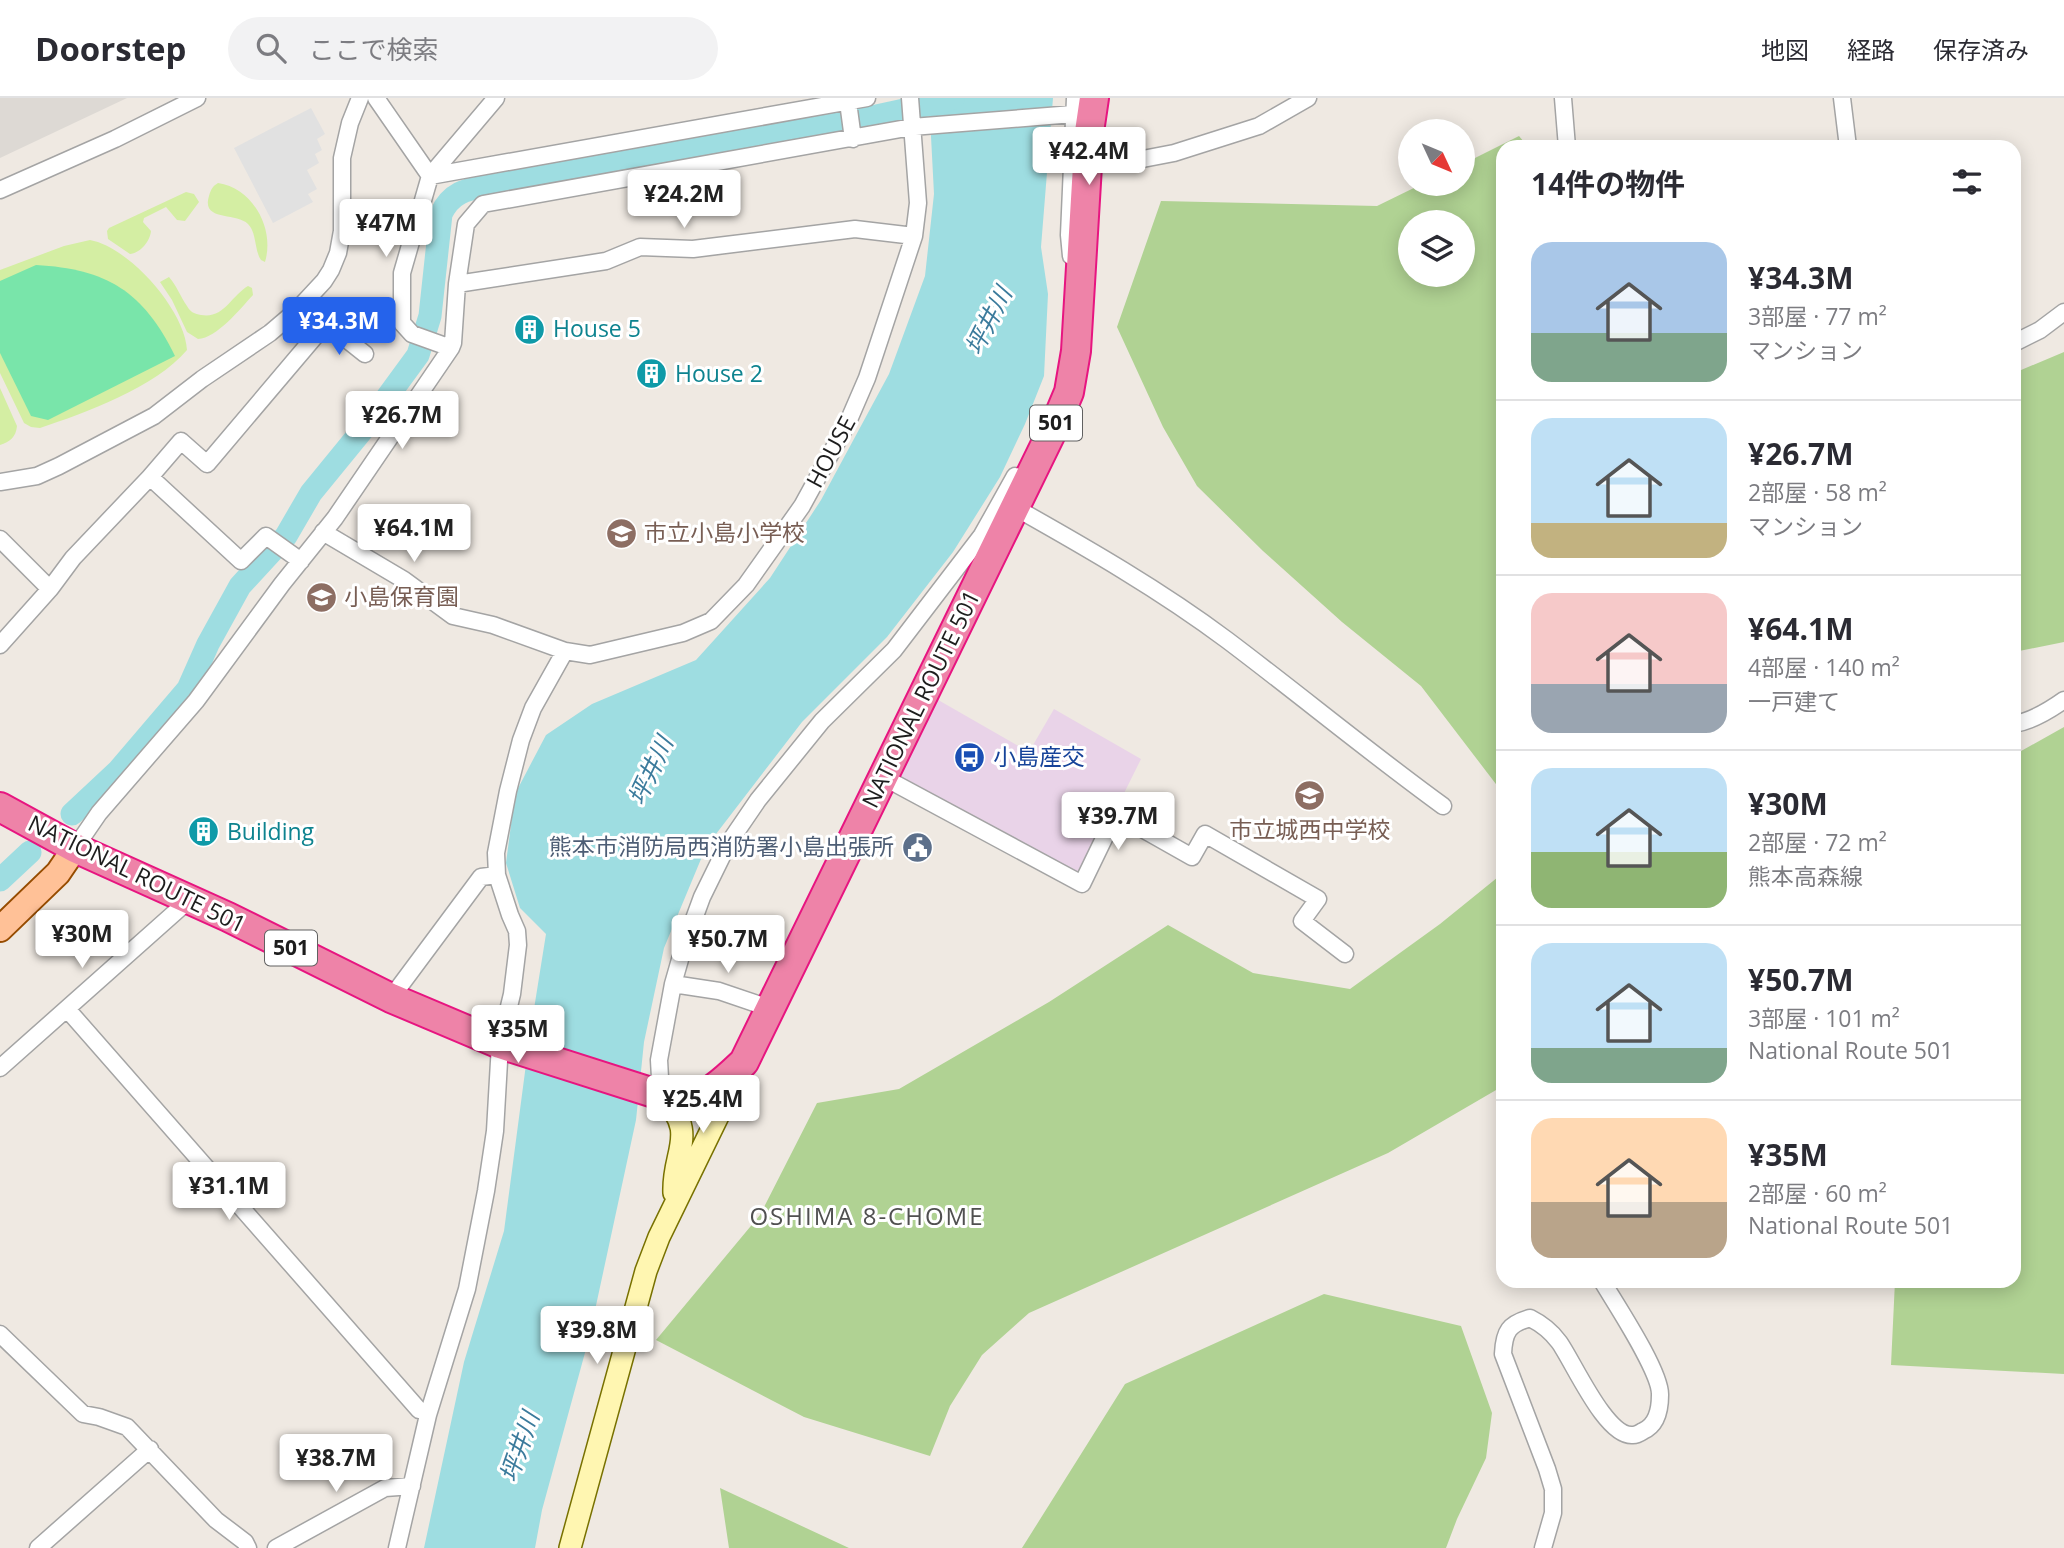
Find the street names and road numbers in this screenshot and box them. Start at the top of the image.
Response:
road number: 501 [1030,406,1082,440]
street label: HOUSE [798,410,862,493]
street label: NATIONAL ROUTE 501 [853,584,987,813]
street label: NATIONAL ROUTE 501 [23,806,252,940]
road number: 501 [265,930,317,966]

